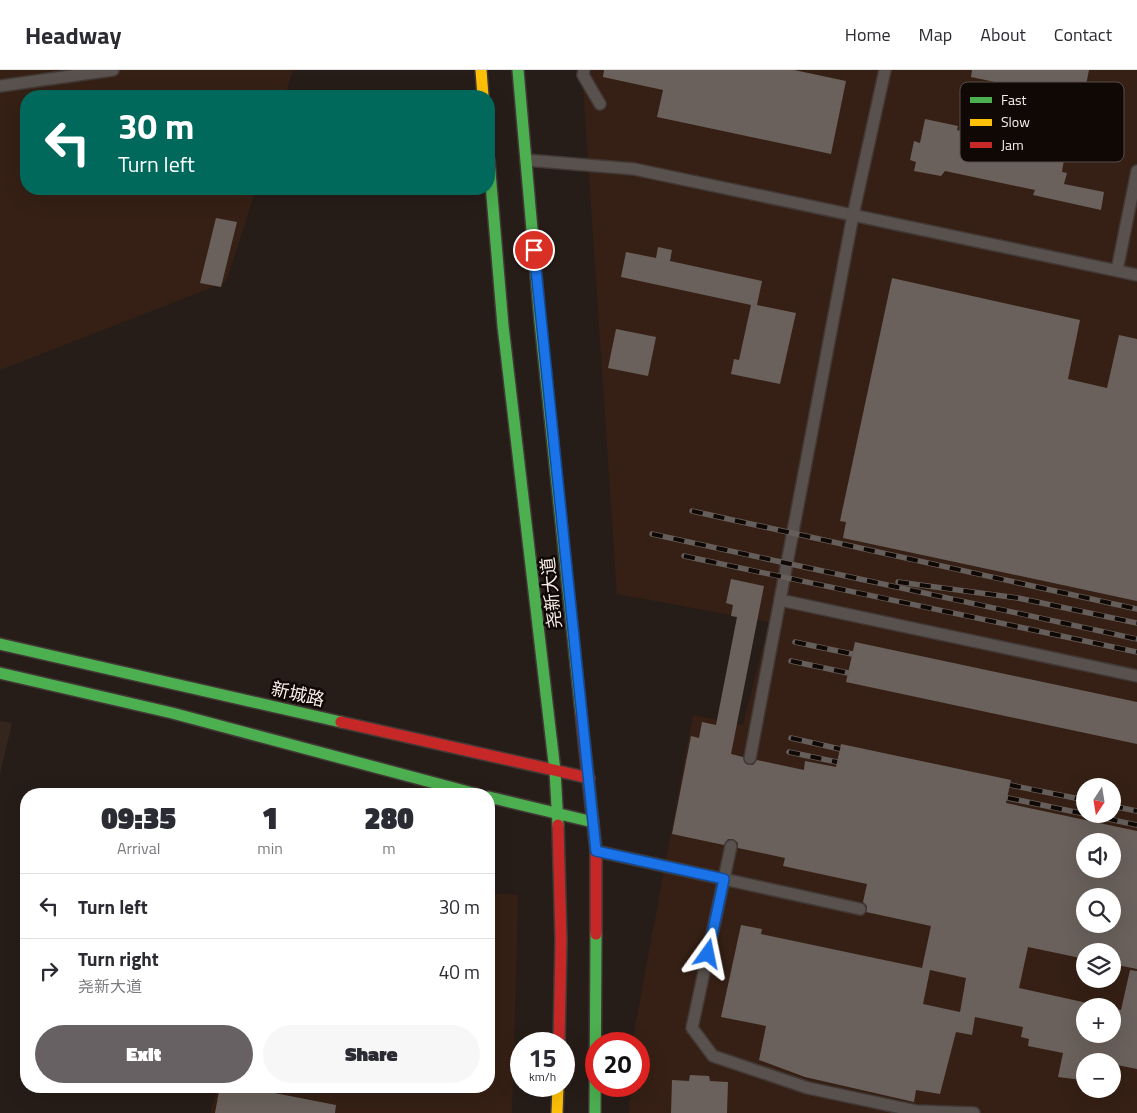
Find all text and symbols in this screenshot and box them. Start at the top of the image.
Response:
text: Headway [25,17,121,53]
text: Home [845,21,891,48]
text: Map [919,21,952,48]
text: About [980,21,1026,48]
text: Contact [1054,21,1112,48]
legend [960,82,1124,162]
text: Fast [1001,89,1026,110]
text: 30 m [118,99,194,153]
icon: left [35,110,100,175]
text: Slow [1001,111,1030,132]
text: Jam [1001,134,1024,155]
text: Turn left [118,147,195,181]
pin [513,229,555,271]
icon: arrive [520,236,548,264]
street label: 尧新大道 [534,556,568,630]
street label: 新城路 [269,675,327,713]
north arrow [1076,778,1121,822]
map controls [1076,778,1121,1098]
text: 09:35 [101,795,176,841]
text: 1 [262,795,278,841]
text: 280 [364,795,414,841]
button: sound [1076,833,1121,878]
text: Arrival [117,836,160,860]
text: min [257,836,283,860]
text: m [382,836,396,860]
button: search [1076,888,1121,933]
icon: left [35,892,63,920]
text: Turn left [78,892,148,921]
text: 30 m [439,892,480,921]
position arrow [681,927,733,979]
button: layers [1076,943,1121,988]
text: Turn right [78,944,159,973]
icon: right [35,957,63,985]
text: 40 m [439,957,480,986]
text: 尧新大道 [78,974,142,998]
button: + [1076,998,1121,1043]
button: Exit [35,1025,253,1083]
button: Share [263,1025,480,1083]
speed limit sign: 20 [585,1032,650,1097]
text: 15 [528,1039,557,1077]
button: − [1076,1053,1121,1098]
text: km/h [529,1067,556,1086]

